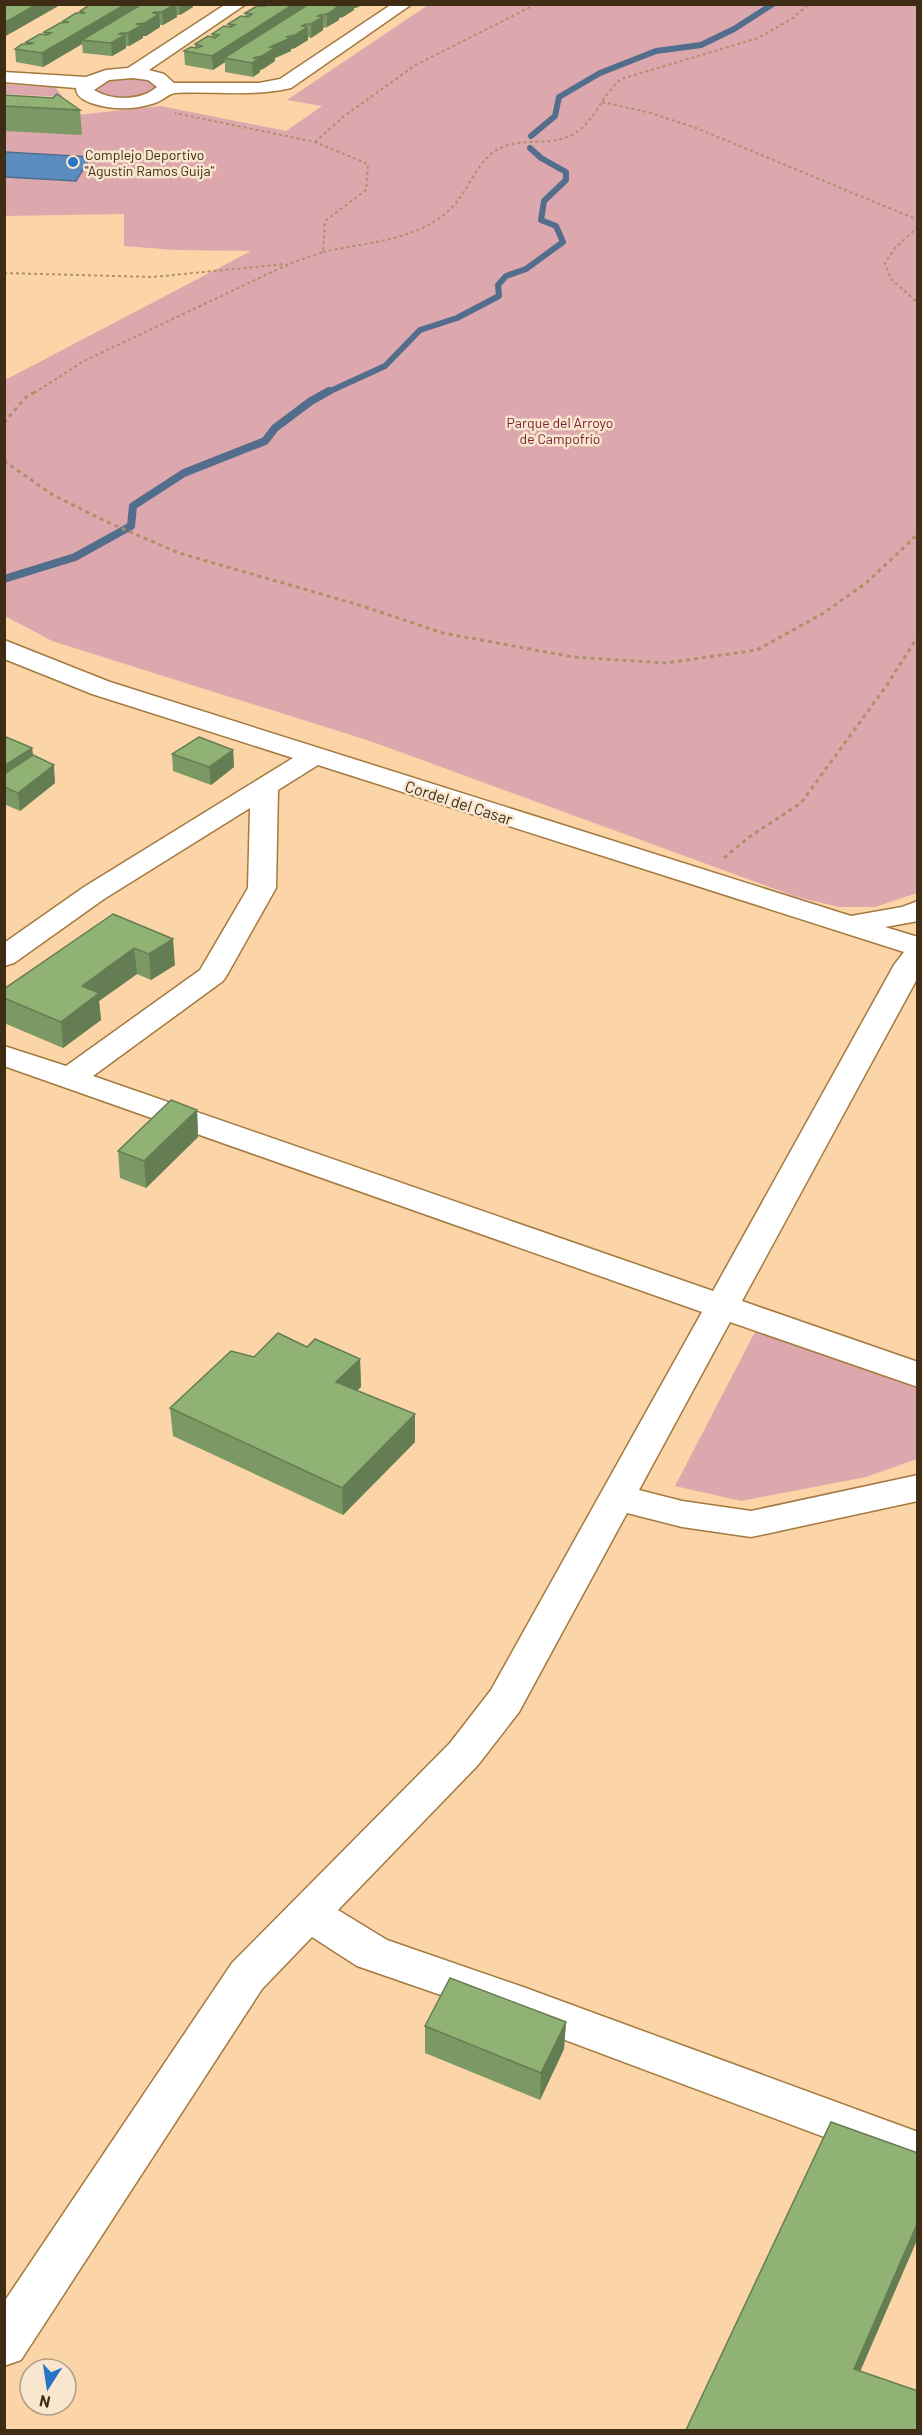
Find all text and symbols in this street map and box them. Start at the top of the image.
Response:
place label: Complejo Deportivo "Agustín Ramos Guija" [85,146,214,179]
marker: Complejo Deportivo "Agustín Ramos Guija" [66,155,80,169]
park label: Parque del Arroyo de Campofrío [507,414,613,447]
street label: Cordel del Casar [403,776,515,828]
north arrow [18,2357,78,2417]
text: N [38,2392,52,2413]

